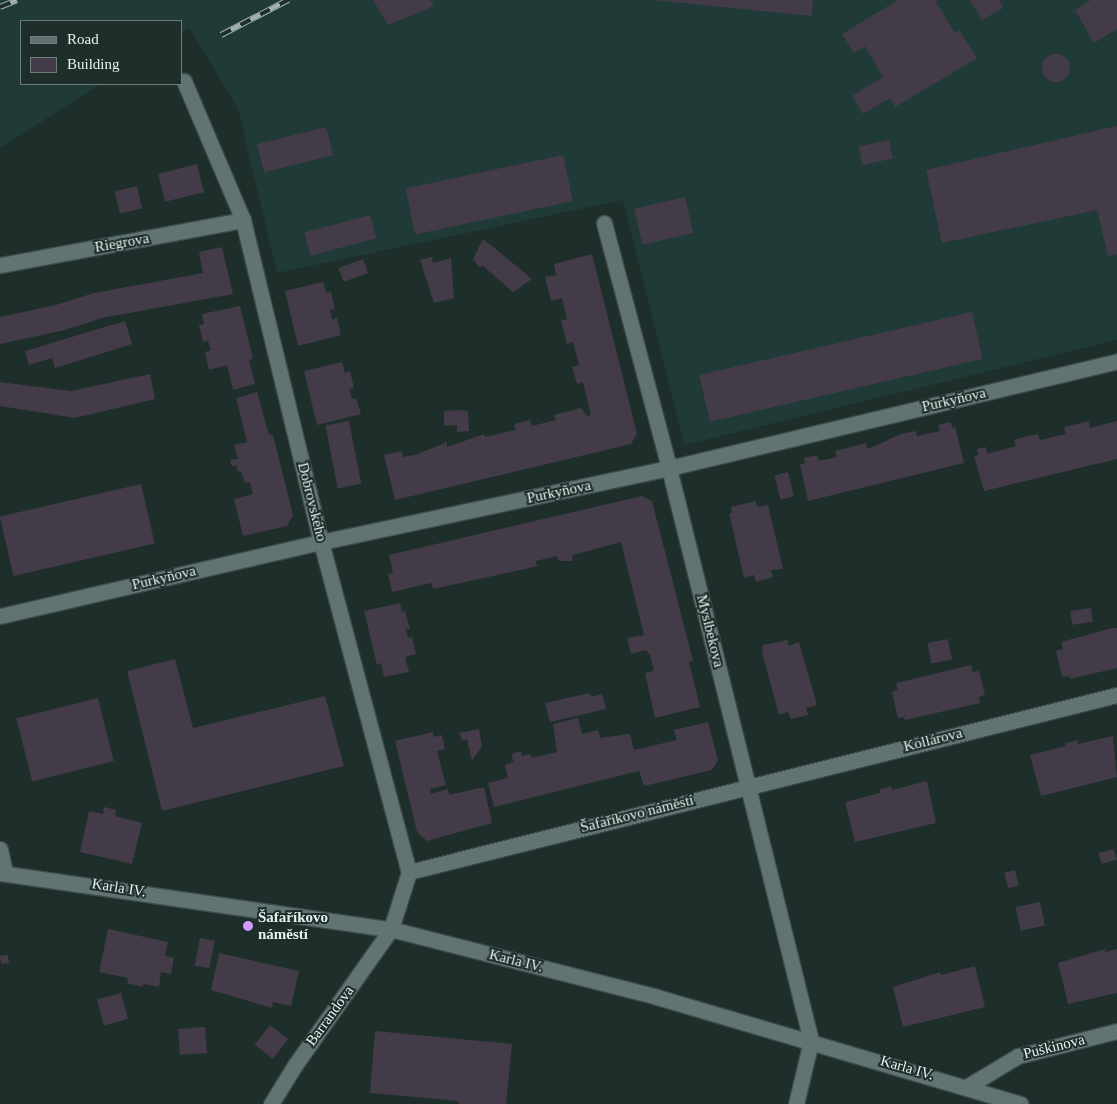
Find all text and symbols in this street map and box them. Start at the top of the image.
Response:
legend [20,20,182,85]
text: Road [67,31,99,47]
text: Building [67,56,120,72]
street label: Riegrova [93,229,151,257]
street label: Purkyňova [920,384,988,416]
street label: Dobrovského [293,461,331,543]
street label: Purkyňova [525,476,593,508]
street label: Purkyňova [130,562,198,594]
street label: Myslbekova [692,593,728,669]
street label: Kollárova [902,724,964,756]
street label: Šafaříkovo náměstí [578,791,696,837]
street label: Karla IV. [91,875,147,901]
place label: Šafaříkovo náměstí [258,908,328,943]
marker: Šafaříkovo náměstí [242,920,254,932]
street label: Karla IV. [487,946,545,976]
street label: Barrandova [302,982,358,1050]
street label: Puškinova [1021,1031,1087,1063]
street label: Karla IV. [878,1052,936,1084]

